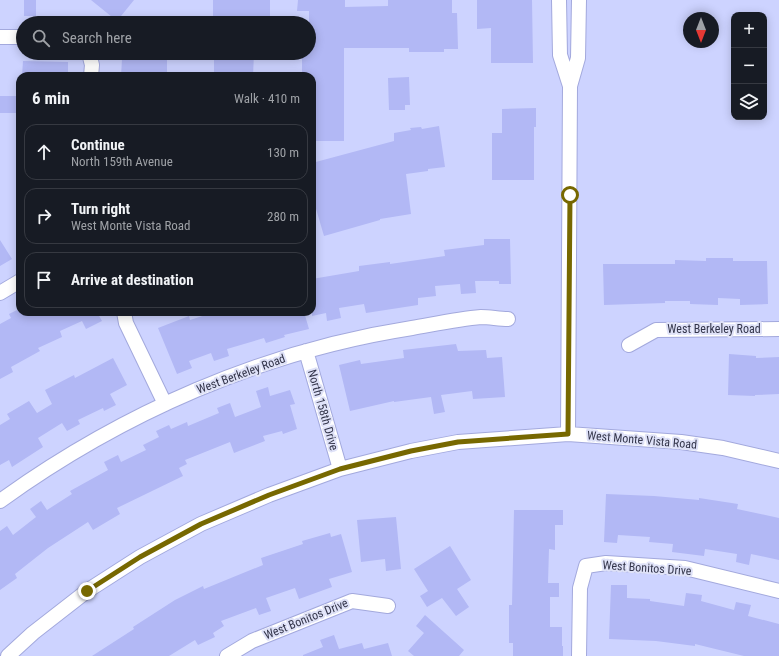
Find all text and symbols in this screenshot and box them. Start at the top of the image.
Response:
north arrow [683,12,719,48]
map controls [731,12,767,120]
button: + [731,12,767,48]
search box [16,16,316,60]
icon: search [30,27,52,49]
text: Search here [62,29,132,47]
button: − [731,48,767,84]
button: layers [731,84,767,120]
text: 6 min [32,88,70,108]
text: Walk · 410 m [234,91,300,106]
text: Continue [71,136,125,154]
icon: ahead [33,141,55,163]
text: 130 m [267,145,299,160]
text: North 159th Avenue [71,154,173,169]
route start [561,186,579,204]
text: Turn right [71,200,130,218]
icon: right [33,205,55,227]
text: 280 m [267,209,299,224]
text: West Monte Vista Road [71,218,190,233]
icon: arrive [33,269,55,291]
text: Arrive at destination [71,271,194,289]
street label: West Berkeley Road [667,322,761,336]
street label: West Berkeley Road [195,351,287,397]
street label: North 158th Drive [305,368,341,452]
street label: West Monte Vista Road [586,428,698,452]
street label: West Bonitos Drive [602,558,692,578]
route end [78,582,96,600]
street label: West Bonitos Drive [262,596,350,642]

